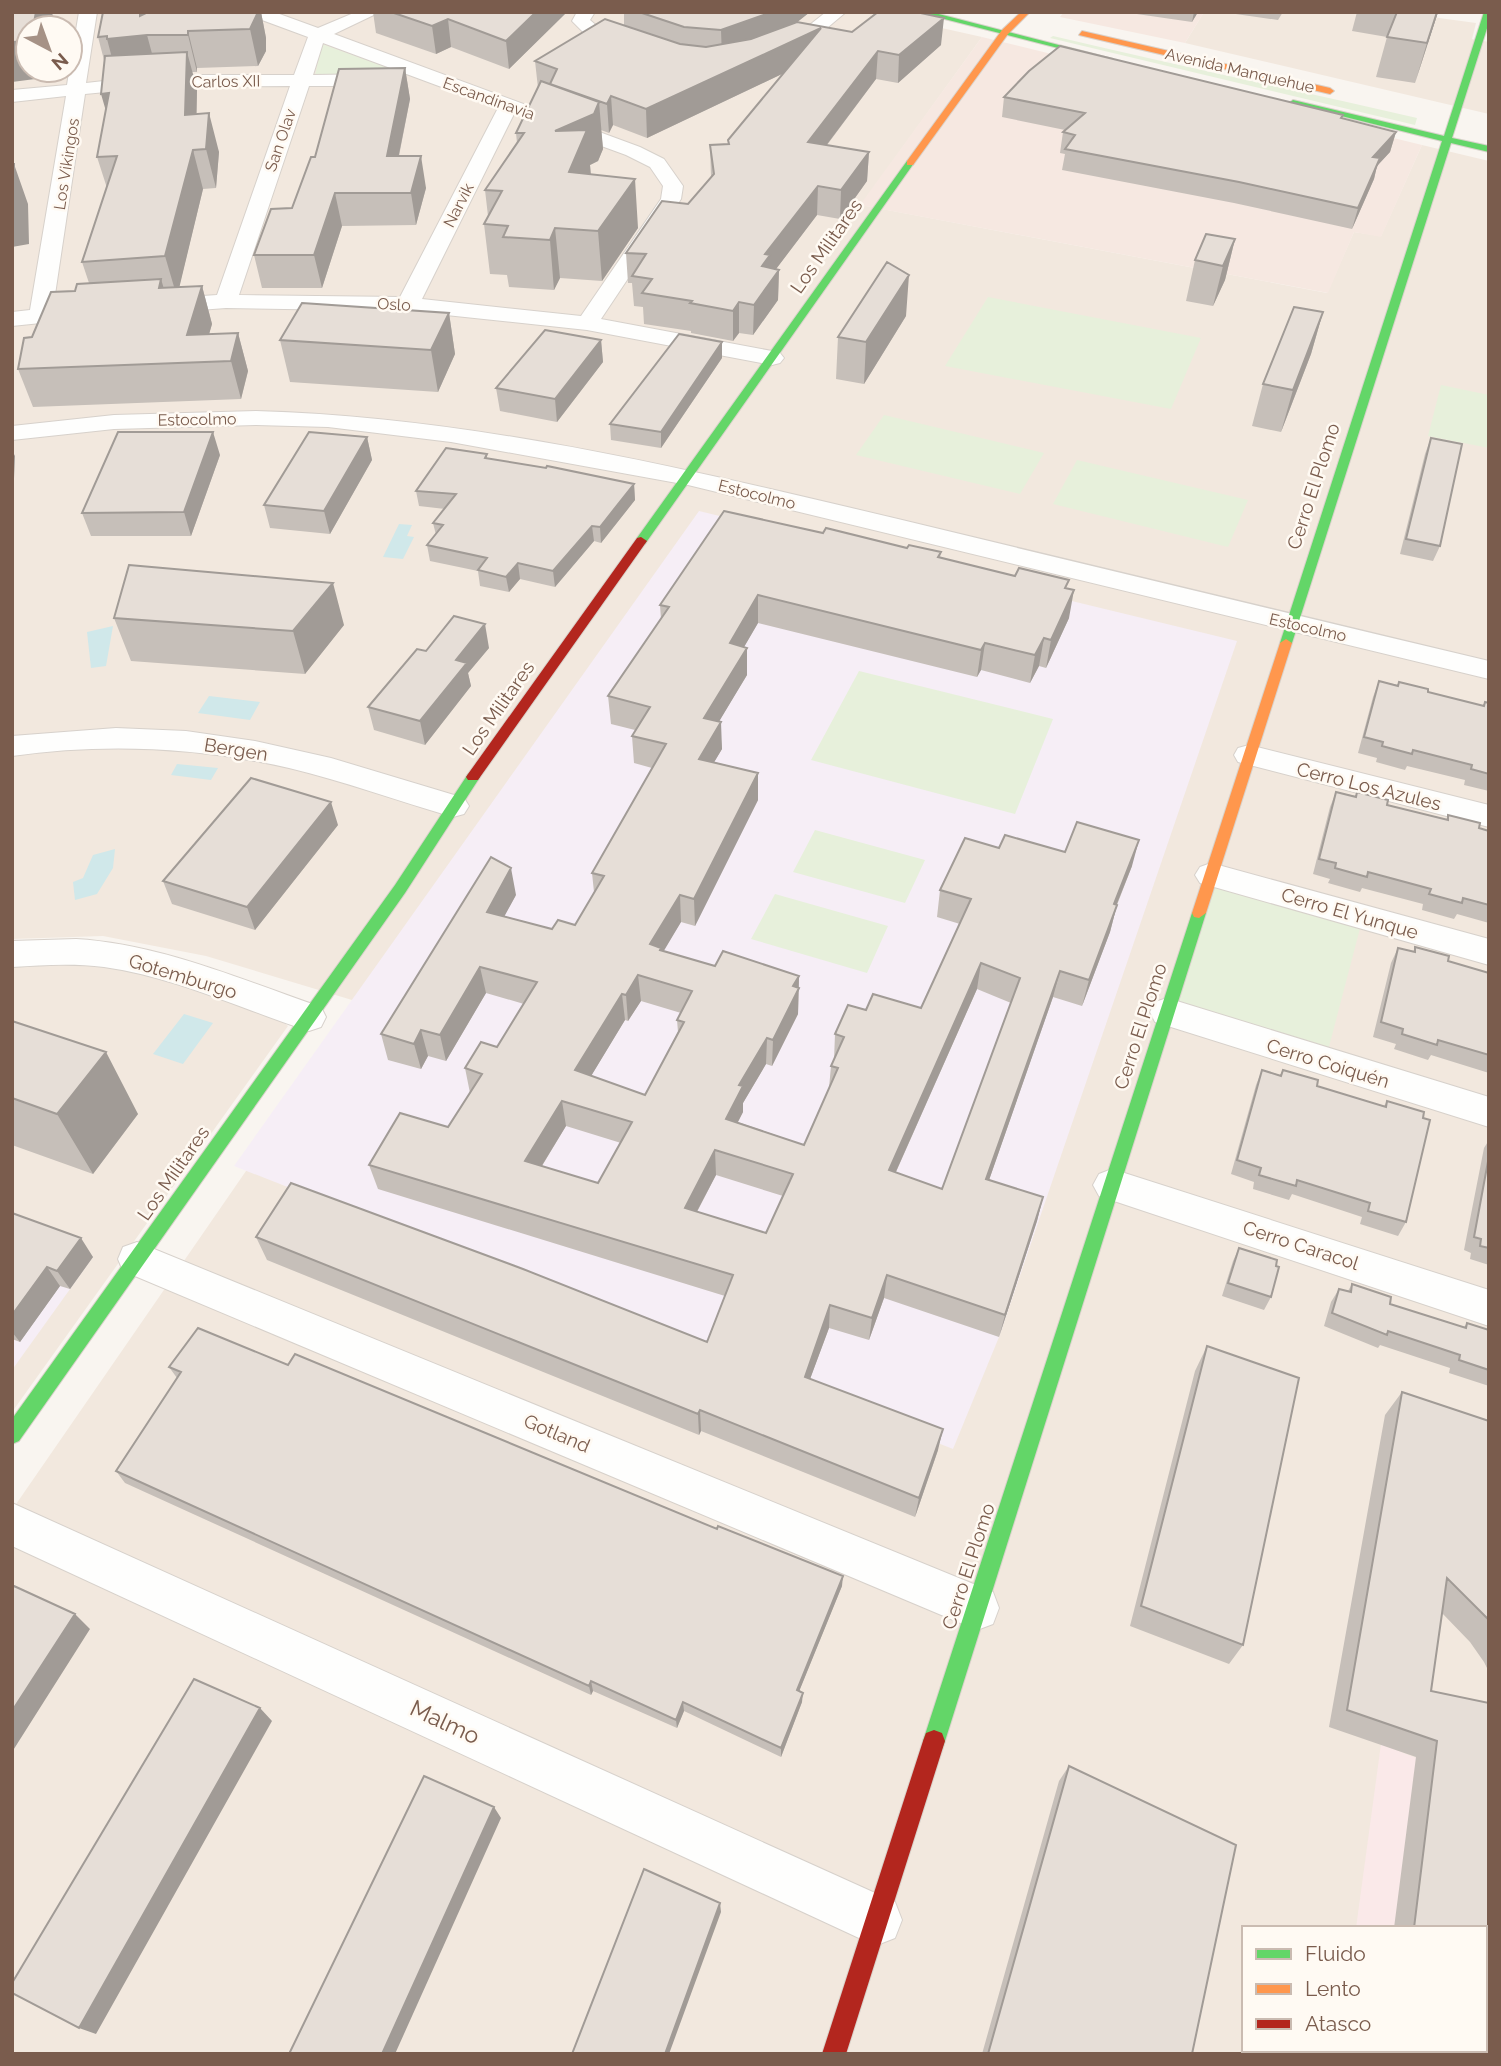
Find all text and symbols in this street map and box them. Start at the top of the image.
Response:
north arrow [14,14,84,84]
street label: Avenida Manquehue [1163,44,1316,97]
text: N [47,49,73,75]
street label: Carlos XII [191,71,261,92]
street label: Escandinavia [440,73,537,124]
street label: San Olav [261,106,300,174]
street label: Los Vikingos [50,117,83,211]
street label: Narvik [439,179,478,231]
street label: Los Militares [786,195,866,297]
street label: Oslo [377,294,411,315]
street label: Estocolmo [157,409,237,430]
street label: Cerro El Plomo [1282,420,1344,552]
street label: Estocolmo [716,476,797,513]
street label: Estocolmo [1267,609,1349,646]
street label: Los Militares [458,657,538,759]
street label: Bergen [203,733,269,765]
street label: Cerro Los Azules [1295,757,1443,815]
street label: Cerro El Yunque [1279,883,1421,943]
street label: Gotemburgo [126,949,240,1003]
street label: Cerro El Plomo [1109,960,1171,1092]
street label: Cerro Coiquén [1264,1034,1392,1092]
street label: Los Militares [133,1122,213,1224]
street label: Cerro Caracol [1240,1216,1363,1274]
street label: Gotland [521,1409,593,1457]
street label: Cerro El Plomo [937,1500,999,1632]
street label: Malmo [406,1694,484,1749]
legend [1242,1926,1487,2052]
text: Fluido [1305,1941,1366,1966]
text: Lento [1305,1976,1361,2001]
text: Atasco [1305,2011,1371,2036]

